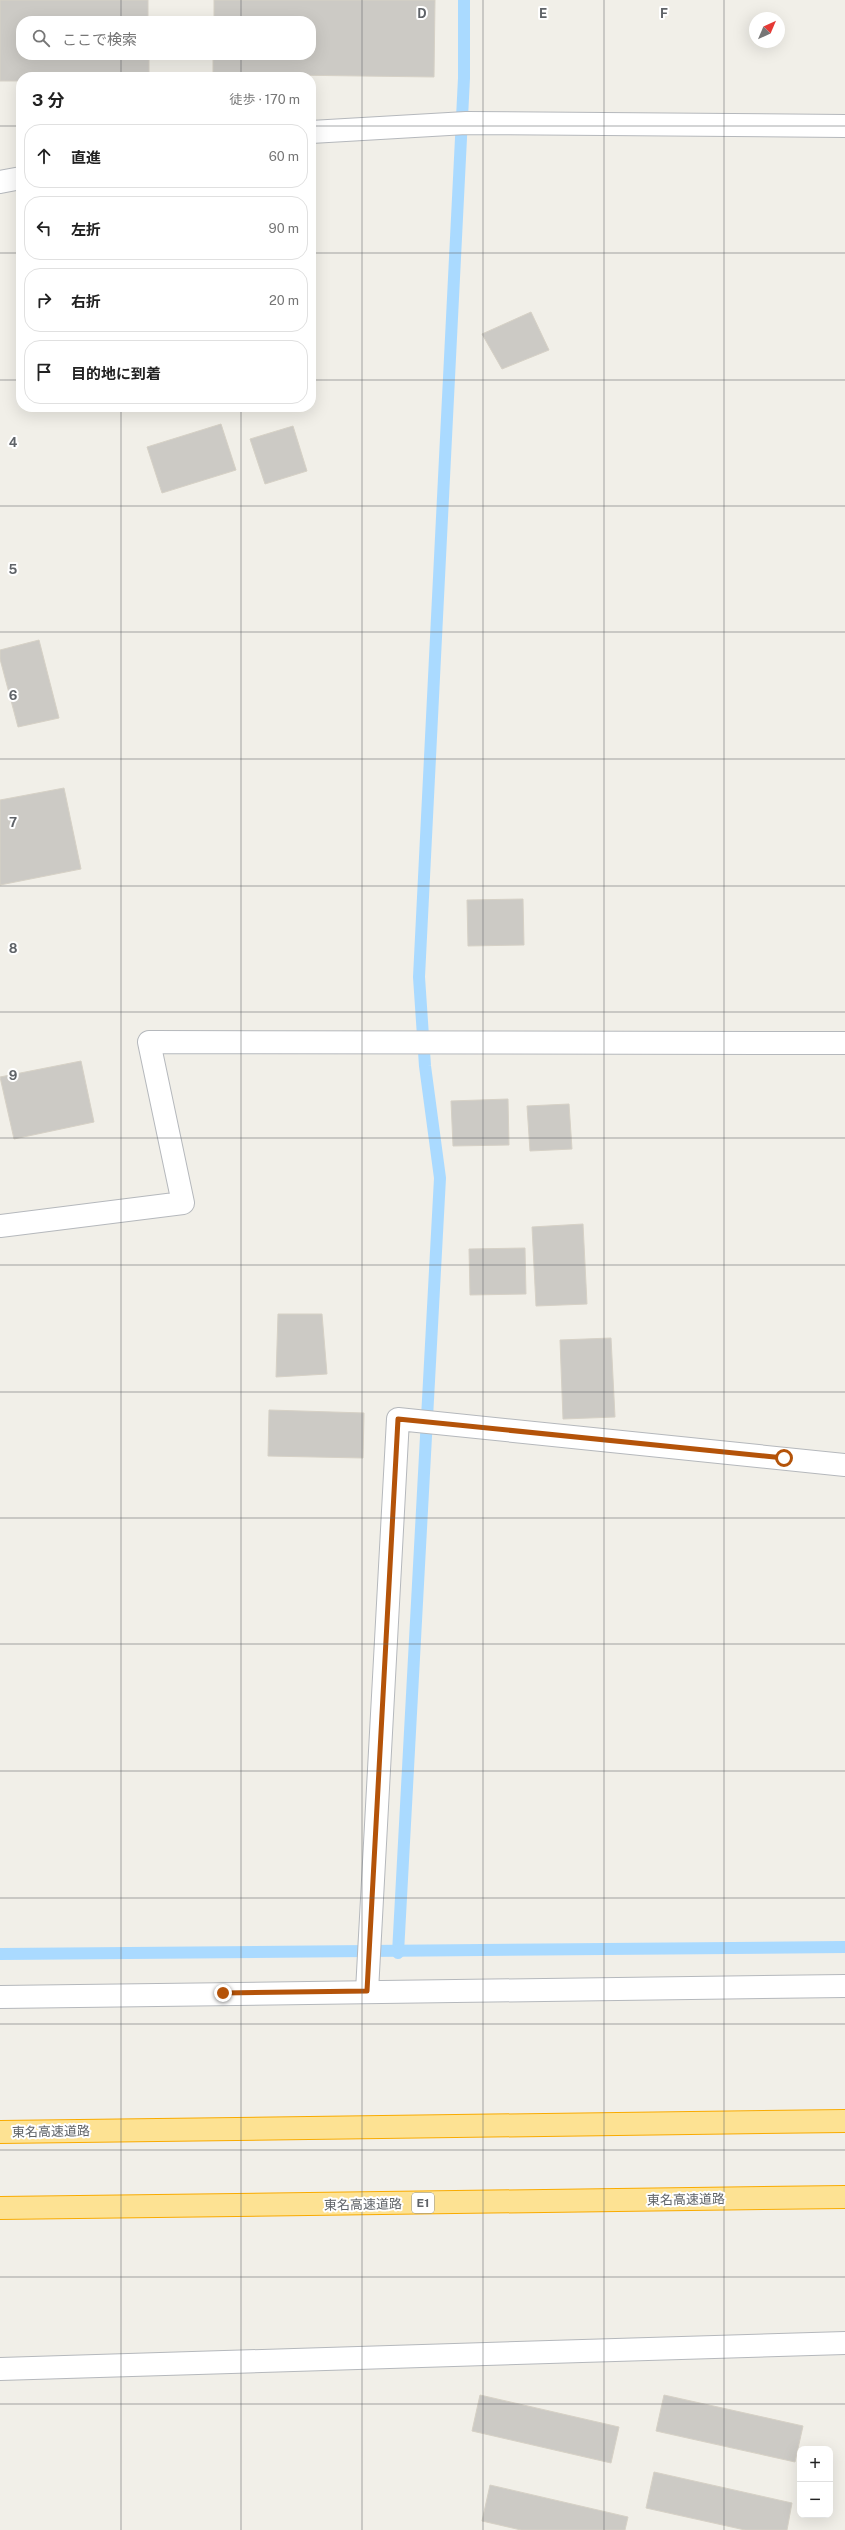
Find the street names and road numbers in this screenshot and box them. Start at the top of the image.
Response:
street label: 東名高速道路 [12,2123,90,2140]
street label: 東名高速道路 [647,2191,725,2208]
road number: E1 [412,2193,434,2213]
street label: 東名高速道路 [324,2196,402,2213]

